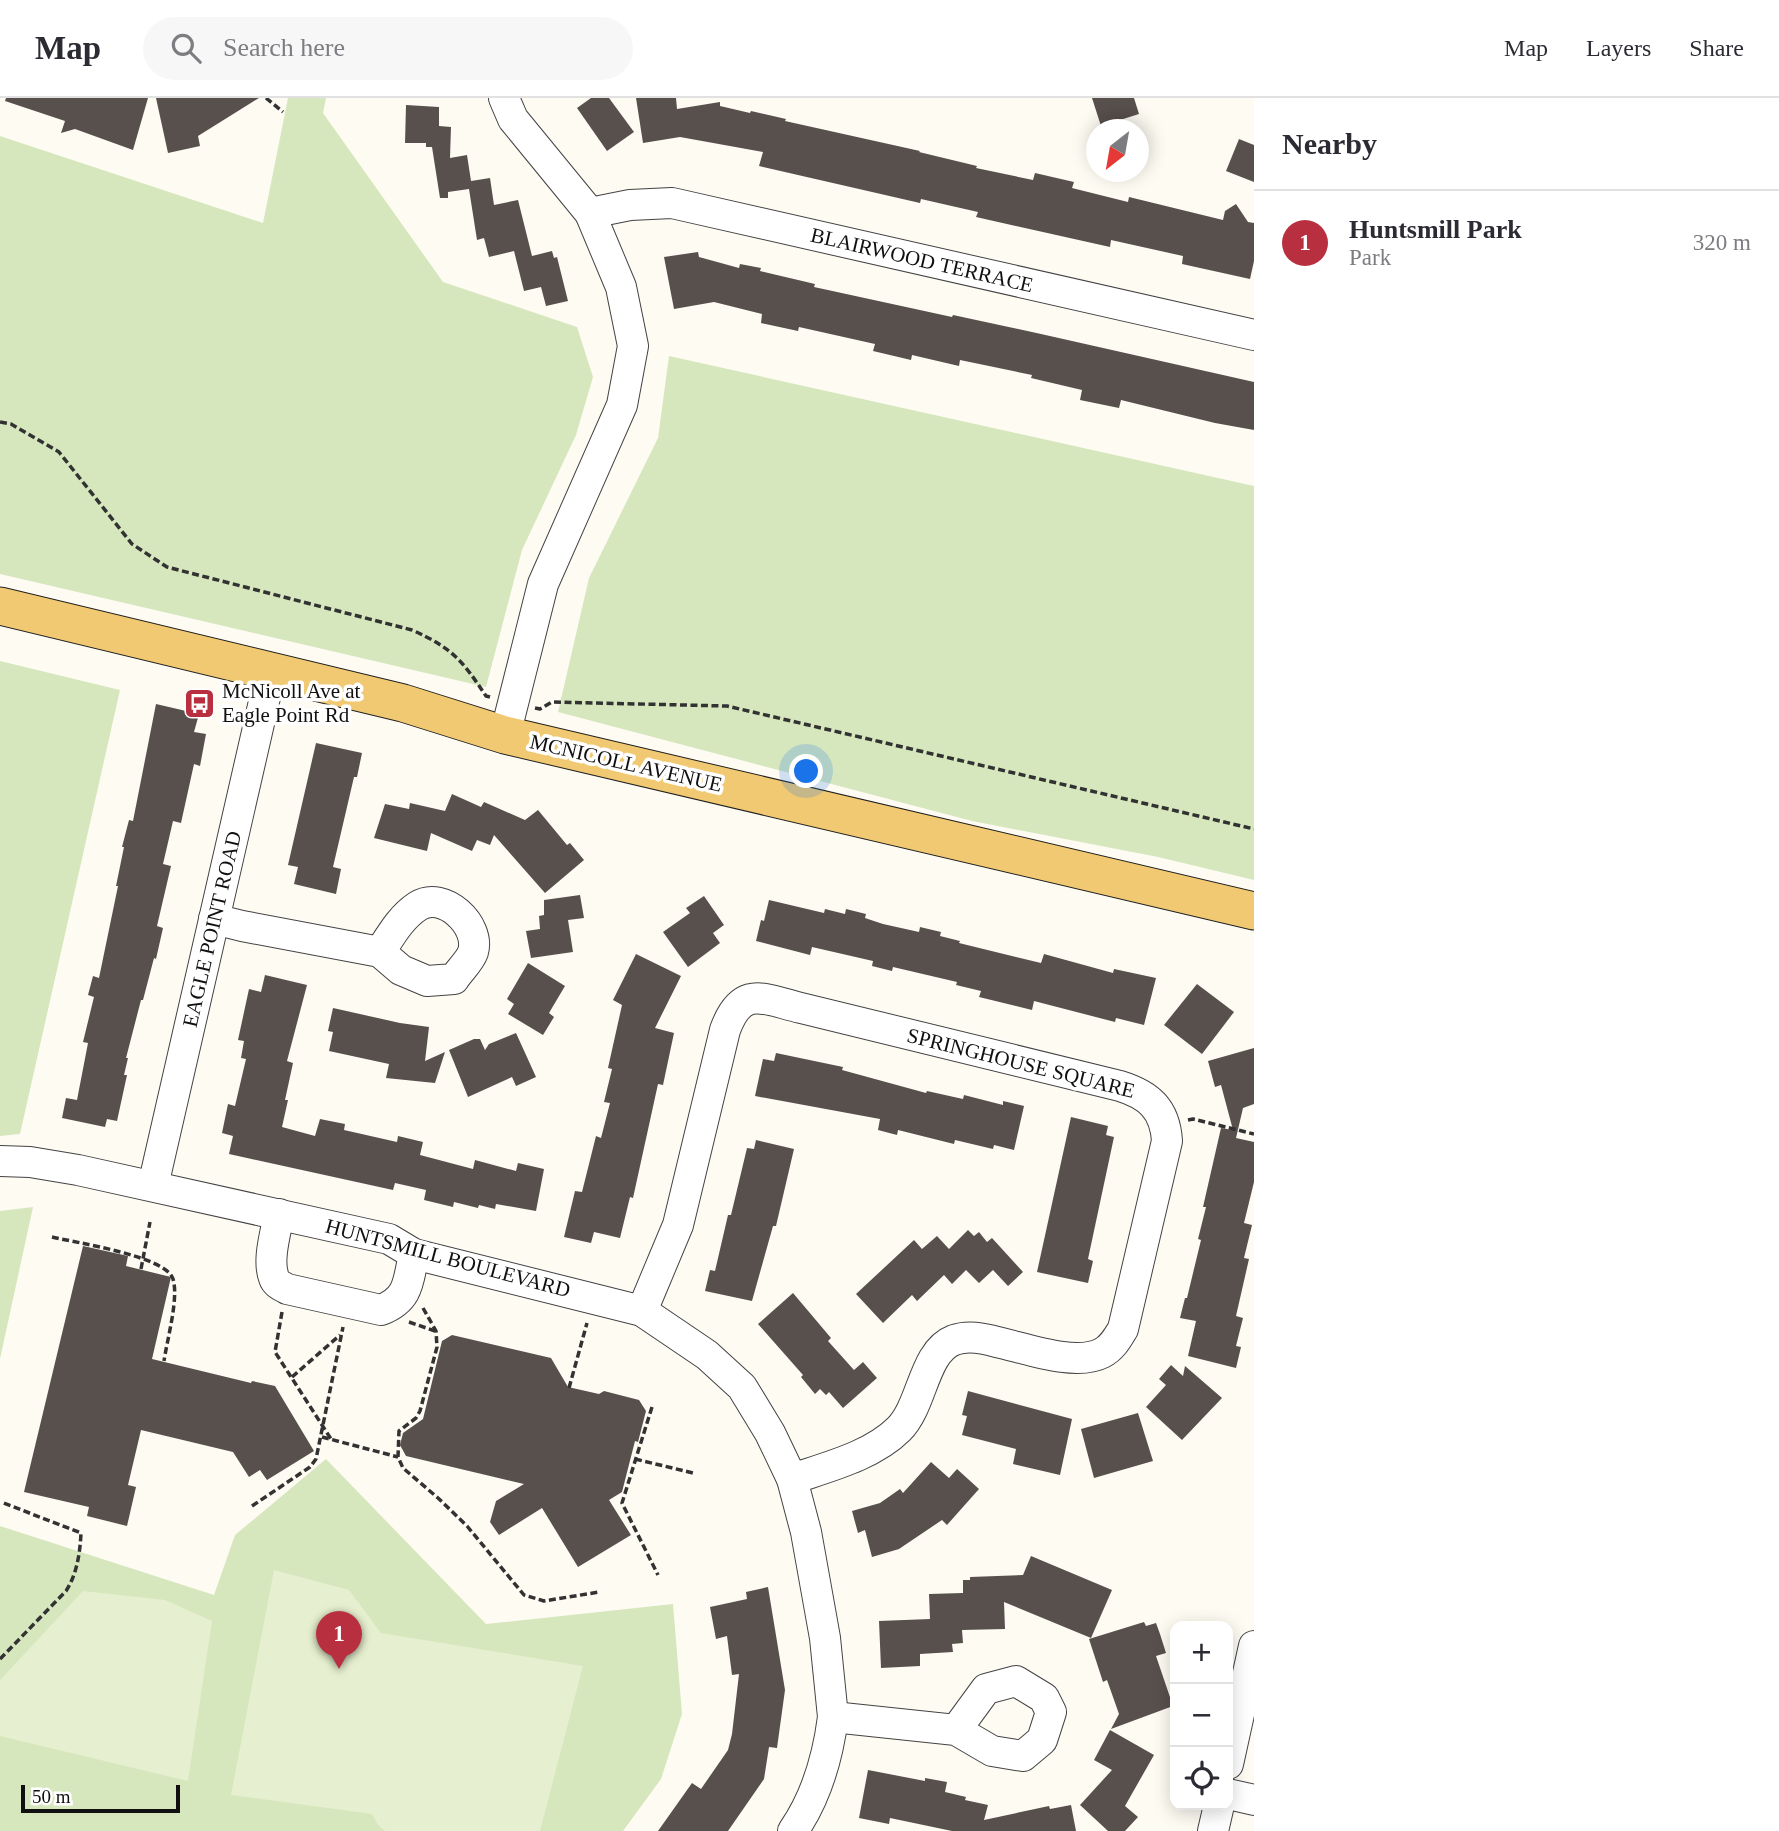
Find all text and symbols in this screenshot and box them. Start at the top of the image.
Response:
search box [143,17,633,80]
icon: search [167,29,205,67]
text: Map [35,30,101,66]
text: Search here [223,33,345,62]
text: Map [1504,35,1548,61]
text: Layers [1586,35,1651,61]
text: Share [1689,35,1744,61]
north arrow [1086,119,1149,182]
text: Nearby [1282,127,1377,160]
text: Huntsmill Park [1349,215,1522,244]
street label: BLAIRWOOD TERRACE [808,223,1036,297]
text: 1 [1299,230,1311,255]
text: 320 m [1693,230,1751,255]
text: Park [1349,245,1391,270]
place label: McNicoll Ave at Eagle Point Rd [222,679,361,727]
bus stop icon: McNicoll Ave at Eagle Point Rd [182,686,216,720]
street label: MCNICOLL AVENUE [528,729,724,797]
your location [789,754,823,788]
street label: EAGLE POINT ROAD [178,829,246,1029]
street label: SPRINGHOUSE SQUARE [905,1023,1137,1103]
street label: HUNTSMILL BOULEVARD [323,1214,573,1302]
pin: 1 [316,1611,362,1669]
map controls [1170,1621,1233,1810]
button: + [1170,1621,1233,1684]
button: − [1170,1684,1233,1747]
button: locate [1170,1747,1233,1810]
scale bar [21,1782,180,1814]
text: 50 m [32,1786,71,1807]

